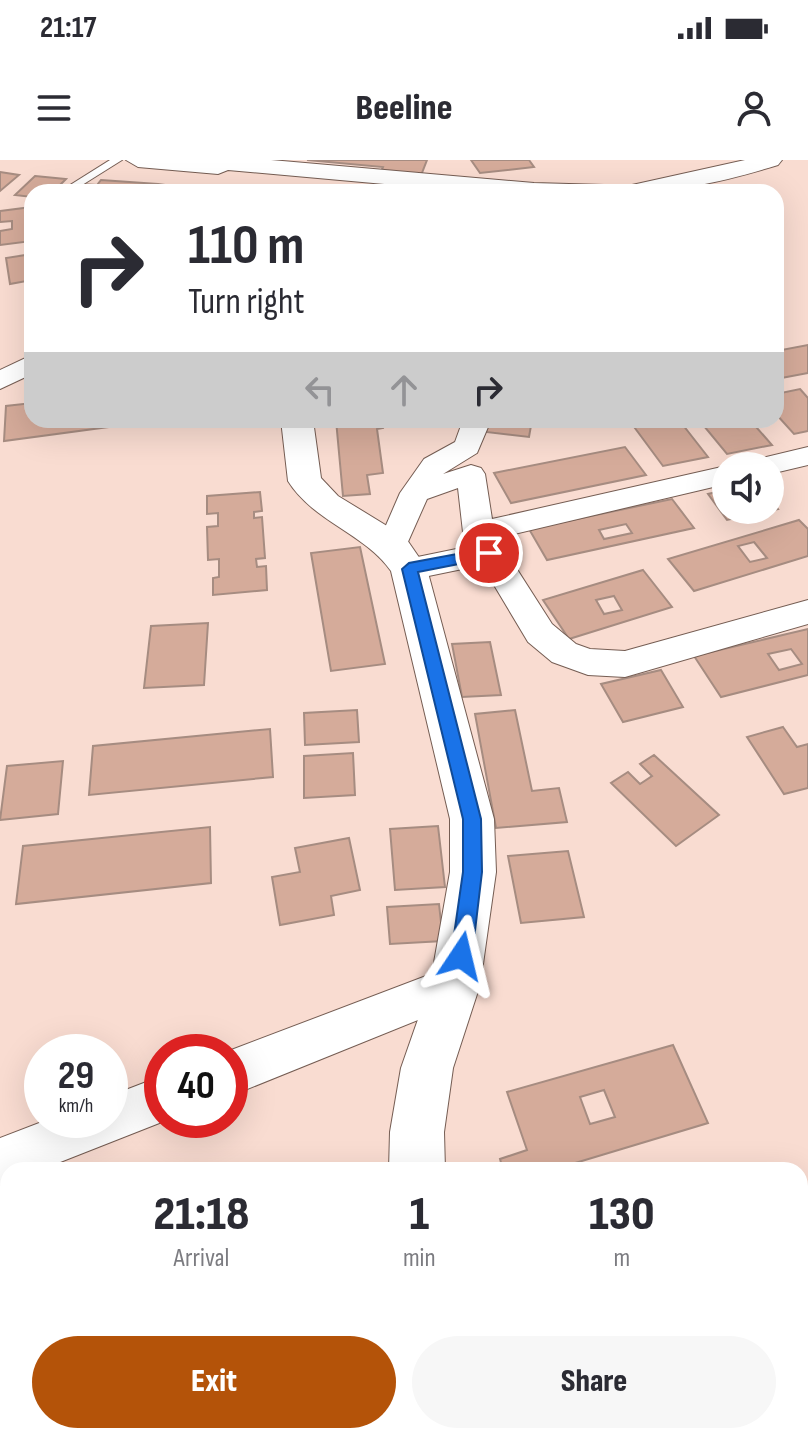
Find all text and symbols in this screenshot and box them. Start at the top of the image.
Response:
text: 21:17 [40,10,96,46]
icon: menu [32,86,76,130]
icon: person [732,86,776,130]
text: Beeline [356,87,452,130]
text: 110 m [188,213,304,280]
icon: right [56,216,160,320]
text: Turn right [188,281,305,324]
icon: left [298,368,342,412]
icon: ahead [382,368,426,412]
icon: right [466,368,510,412]
map controls [712,452,784,524]
button: sound [712,452,784,524]
pin [455,519,523,587]
icon: arrive [467,531,511,575]
position arrow [419,914,503,998]
speed limit sign: 40 [144,1034,248,1138]
text: 29 [58,1052,94,1100]
text: km/h [59,1094,93,1118]
text: 21:18 [154,1186,249,1243]
text: 1 [409,1186,429,1243]
text: 130 [589,1186,654,1243]
text: Arrival [174,1243,229,1274]
text: min [403,1243,436,1274]
text: m [613,1243,630,1274]
button: Exit [32,1336,396,1428]
button: Share [412,1336,776,1428]

